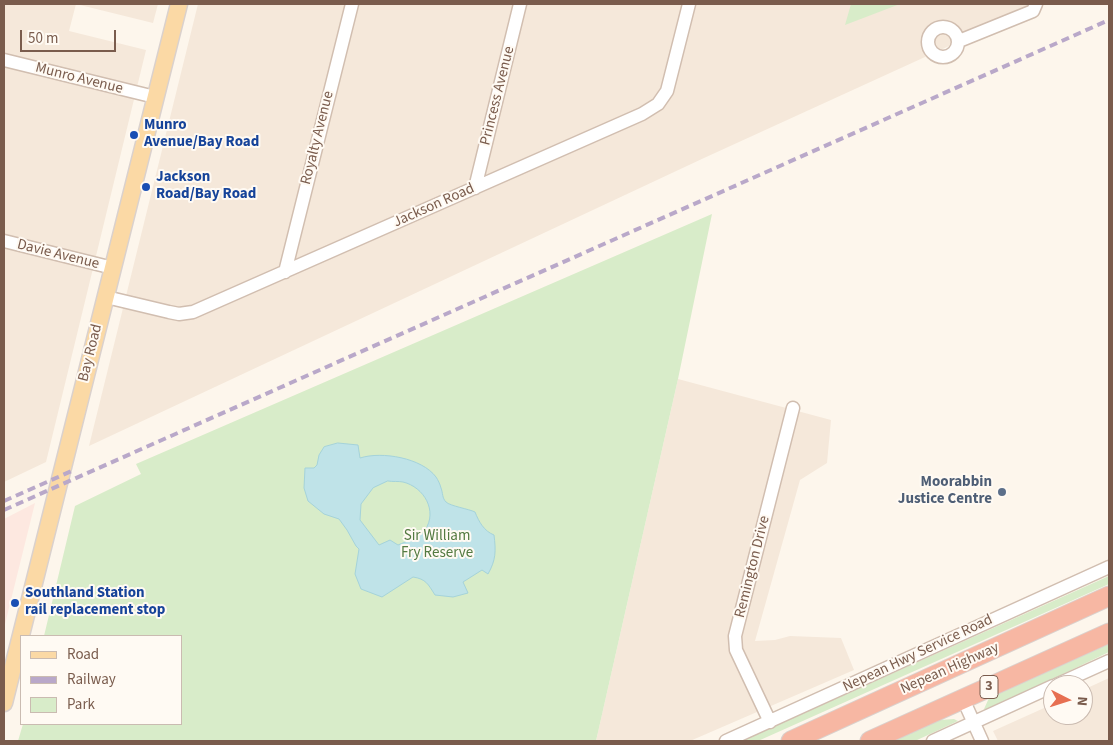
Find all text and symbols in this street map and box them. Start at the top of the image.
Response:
scale bar [22,20,119,52]
text: 50 m [28,28,58,49]
street label: Princess Avenue [477,45,519,147]
street label: Munro Avenue [33,59,125,99]
street label: Royalty Avenue [298,89,338,187]
place label: Munro Avenue/Bay Road [144,117,259,152]
marker: Munro Avenue/Bay Road [128,129,140,141]
place label: Jackson Road/Bay Road [156,169,256,204]
street label: Jackson Road [391,180,477,232]
marker: Jackson Road/Bay Road [140,181,152,193]
street label: Davie Avenue [15,236,101,274]
street label: Bay Road [75,322,107,384]
place label: Moorabbin Justice Centre [898,474,992,509]
marker: Moorabbin Justice Centre [996,486,1008,498]
street label: Remington Drive [732,514,774,620]
park label: Sir William Fry Reserve [401,528,473,563]
place label: Southland Station rail replacement stop [25,585,165,620]
marker: Southland Station rail replacement stop [9,597,21,609]
street label: Nepean Hwy Service Road [840,611,996,697]
legend [20,635,182,725]
street label: Nepean Highway [898,639,1002,699]
text: Road [67,644,99,665]
text: Railway [67,669,116,690]
north arrow [1043,675,1093,725]
road number: 3 [980,676,998,699]
text: Park [67,694,95,715]
text: N [1072,696,1092,707]

